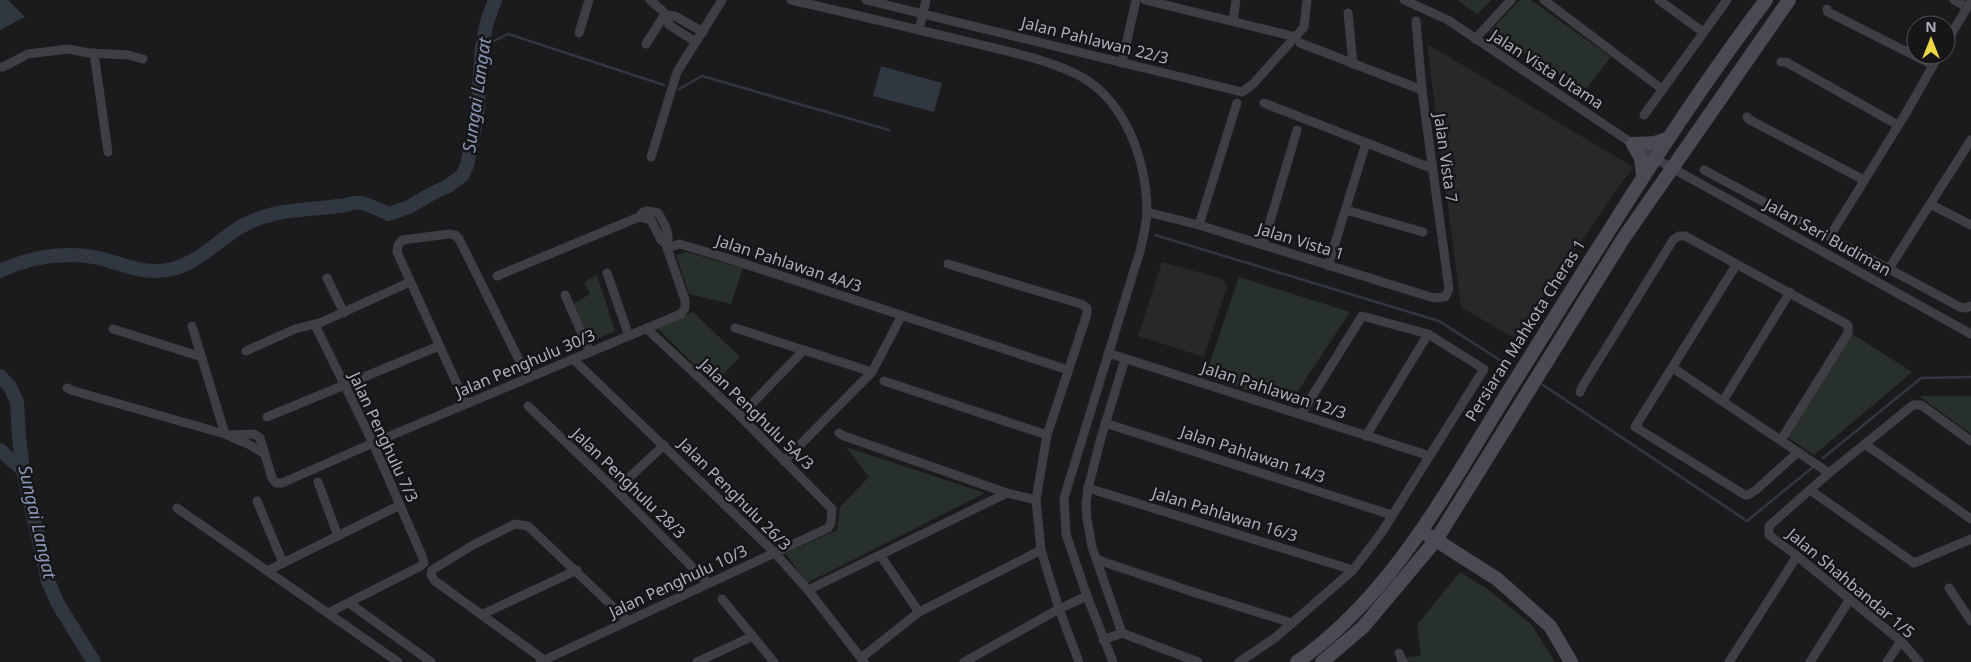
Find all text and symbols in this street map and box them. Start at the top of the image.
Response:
street label: Jalan Pahlawan 22/3 [1017,11,1171,69]
north arrow [1906,15,1956,65]
text: N [1925,17,1937,36]
street label: Jalan Vista Utama [1484,23,1608,114]
water label: Sungai Langat [456,35,496,154]
street label: Jalan Vista 7 [1429,110,1463,204]
street label: Jalan Seri Budiman [1759,192,1895,281]
street label: Jalan Vista 1 [1253,217,1347,265]
street label: Jalan Pahlawan 4A/3 [711,228,865,297]
street label: Persiaran Mahkota Cheras 1 [1460,235,1590,425]
street label: Jalan Penghulu 30/3 [450,324,598,403]
street label: Jalan Penghulu 5A/3 [693,352,819,474]
street label: Jalan Pahlawan 12/3 [1197,356,1349,424]
street label: Jalan Penghulu 7/3 [343,367,424,506]
street label: Jalan Pahlawan 14/3 [1176,420,1328,488]
street label: Jalan Penghulu 28/3 [566,421,691,543]
street label: Jalan Penghulu 26/3 [673,432,796,555]
water label: Sungai Langat [13,463,63,582]
street label: Jalan Pahlawan 16/3 [1148,481,1300,547]
street label: Jalan Shahbandar 1/5 [1781,522,1920,643]
street label: Jalan Penghulu 10/3 [603,539,751,624]

